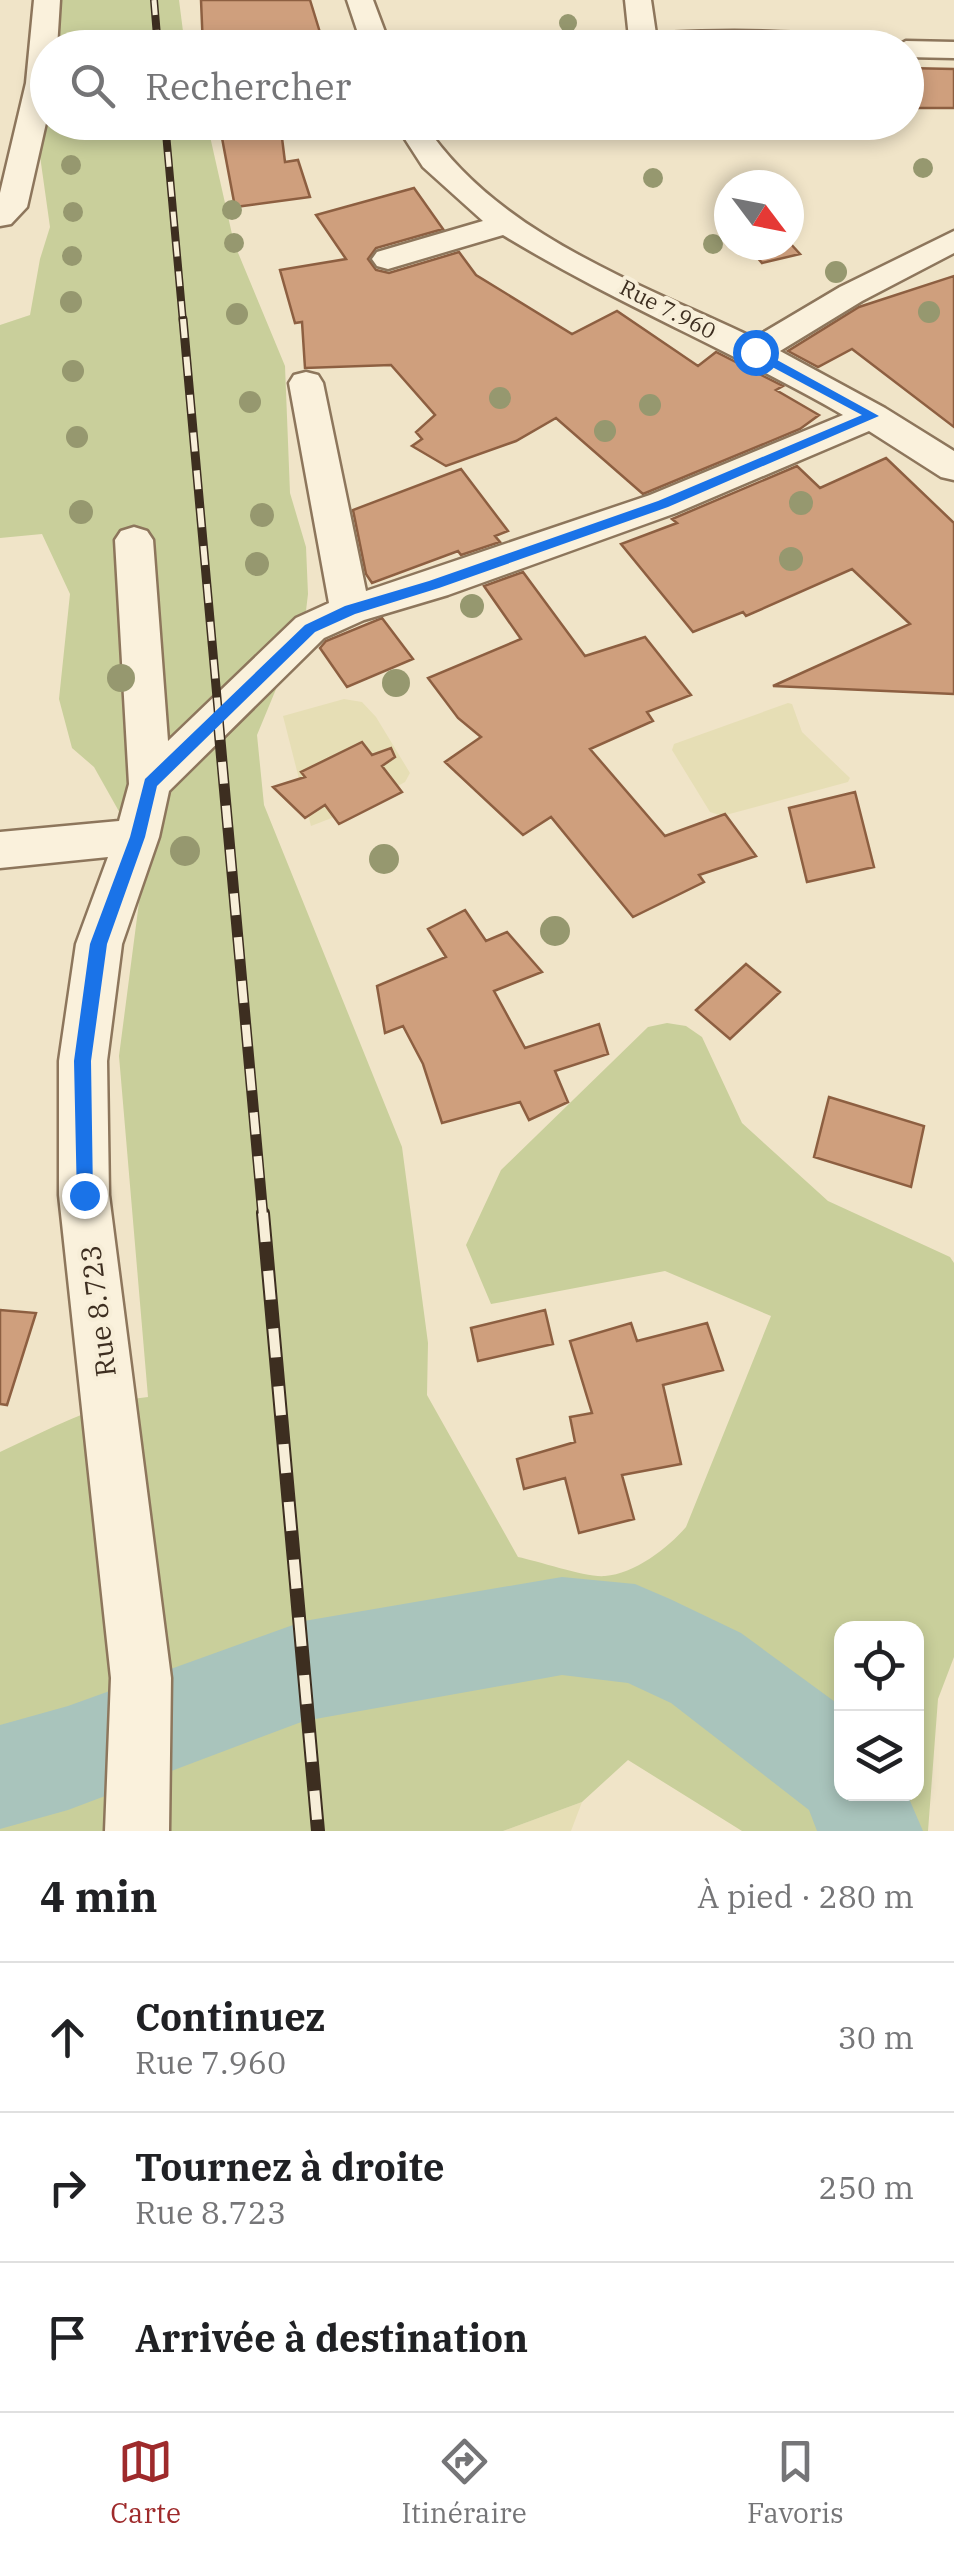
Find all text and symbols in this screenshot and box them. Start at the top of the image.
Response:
search box [30,30,924,140]
icon: search [65,58,120,113]
text: Rechercher [145,61,351,110]
north arrow [714,170,804,260]
street label: Rue 7.960 [615,272,721,345]
route start [733,330,779,376]
route end [62,1173,108,1219]
street label: Rue 8.723 [71,1243,124,1379]
map controls [834,1621,924,1801]
button: locate [834,1621,924,1711]
button: layers [834,1711,924,1801]
text: 4 min [40,1869,158,1924]
text: À pied · 280 m [697,1875,914,1917]
text: Continuez [135,1992,325,2041]
icon: ahead [40,2010,95,2065]
text: 30 m [838,2016,914,2058]
text: Rue 7.960 [135,2041,286,2083]
text: Tournez à droite [135,2142,444,2191]
icon: right [40,2160,95,2215]
text: 250 m [818,2166,914,2208]
text: Rue 8.723 [135,2191,286,2233]
icon: arrive [40,2310,95,2365]
text: Arrivée à destination [135,2313,528,2362]
tab: Carte [110,2434,181,2531]
tab: Itinéraire [401,2434,527,2531]
tab: Favoris [747,2434,844,2531]

